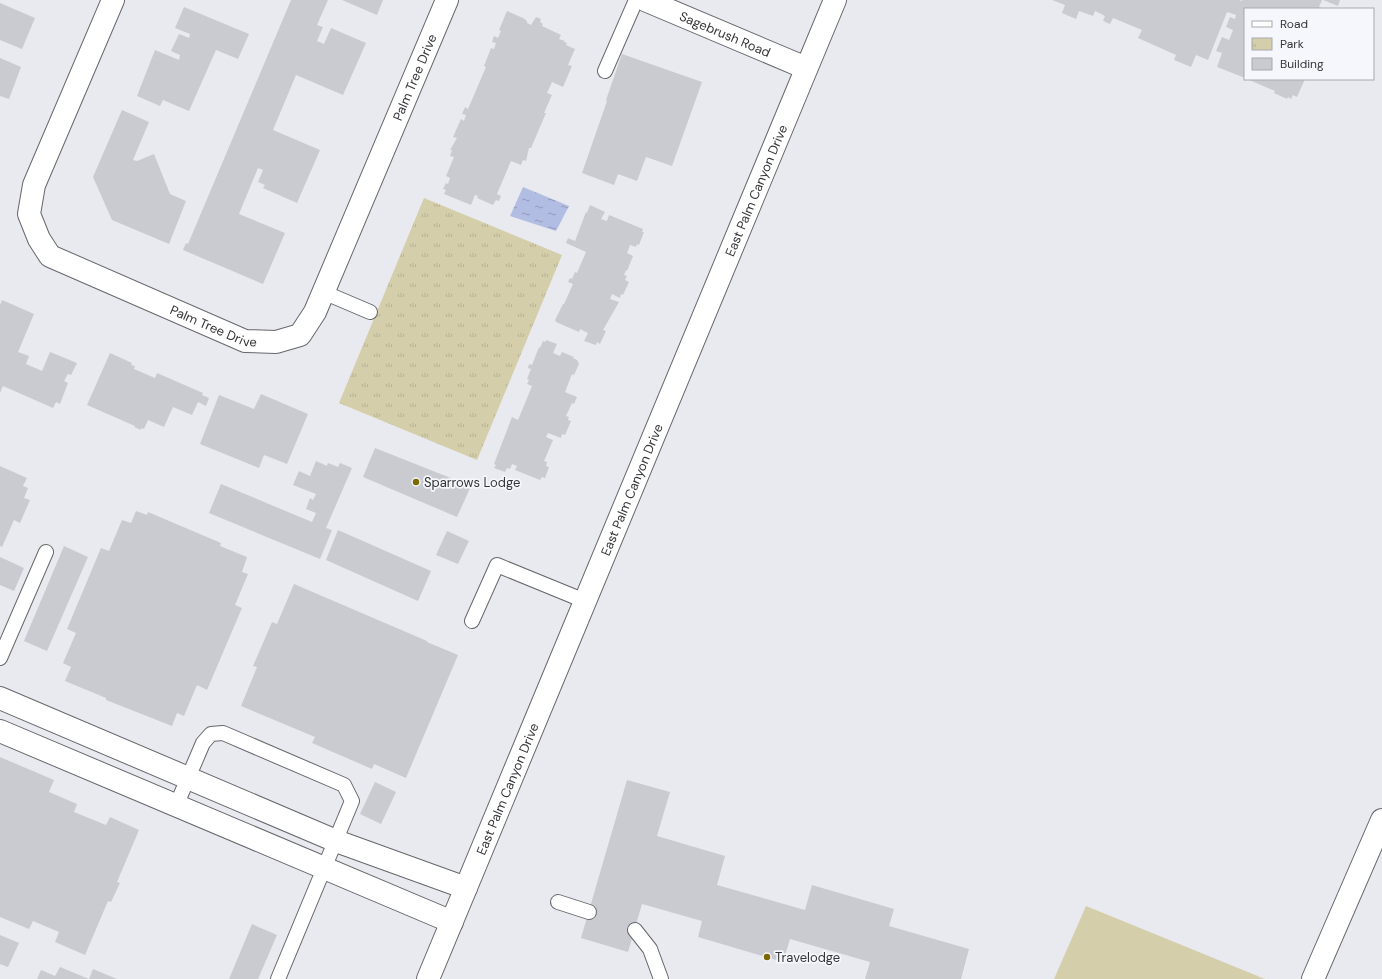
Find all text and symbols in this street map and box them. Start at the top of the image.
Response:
street label: Sagebrush Road [677,8,773,61]
legend [1244,8,1374,80]
text: Road [1280,16,1308,32]
street label: Palm Tree Drive [389,31,441,123]
text: Park [1280,36,1304,52]
text: Building [1280,56,1324,72]
street label: East Palm Canyon Drive [721,122,791,259]
street label: Palm Tree Drive [167,301,257,350]
street label: East Palm Canyon Drive [597,421,667,558]
place label: Sparrows Lodge [424,474,520,491]
marker: Sparrows Lodge [411,477,421,487]
street label: East Palm Canyon Drive [473,720,543,857]
place label: Travelodge [775,949,840,966]
marker: Travelodge [762,952,772,962]

